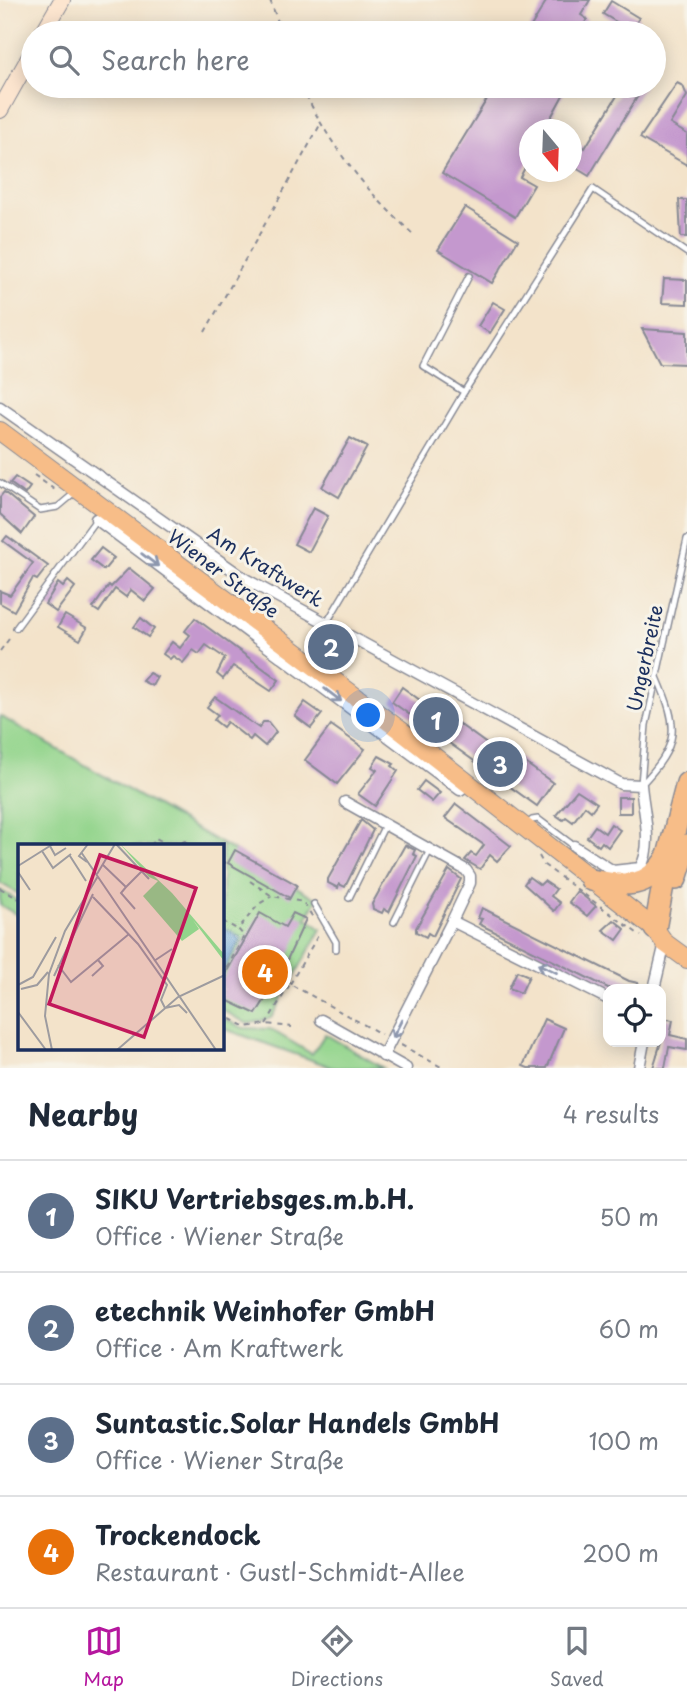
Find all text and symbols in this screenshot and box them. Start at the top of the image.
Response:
search box [21,21,666,98]
text: Search here [101,40,250,79]
icon: search [45,41,83,79]
north arrow [519,119,582,182]
street label: Am Kraftwerk [202,519,330,613]
street label: Wiener Straße [162,522,286,624]
one-way arrow [140,553,159,567]
street label: Ungerbreite [619,602,669,714]
pin: 2 [308,621,354,673]
one-way arrow [323,688,342,703]
pin: 1 [413,694,459,746]
your location [351,698,385,732]
pin: 3 [477,738,523,790]
inset map [18,844,224,1050]
pin: 4 [242,946,288,998]
one-way arrow [537,961,558,975]
map controls [603,984,666,1047]
button: locate [603,984,666,1047]
one-way arrow [389,1018,403,1038]
text: Nearby [28,1091,138,1136]
text: 4 results [563,1096,659,1131]
text: SIKU Vertriebsges.m.b.H. [95,1179,414,1218]
text: 1 [46,1199,57,1234]
text: 50 m [599,1199,659,1234]
text: Office · Wiener Straße [95,1218,344,1253]
text: etechnik Weinhofer GmbH [95,1291,435,1330]
text: 2 [43,1311,59,1346]
text: 60 m [599,1311,659,1346]
text: Office · Am Kraftwerk [95,1330,344,1365]
text: Suntastic.Solar Handels GmbH [95,1403,500,1442]
text: 3 [43,1423,59,1458]
text: 100 m [589,1423,659,1458]
text: Office · Wiener Straße [95,1442,344,1477]
text: Trockendock [95,1515,261,1554]
text: 4 [43,1535,59,1570]
text: 200 m [582,1535,659,1570]
text: Restaurant · Gustl-Schmidt-Allee [95,1554,465,1589]
tab: Map [83,1622,124,1692]
tab: Directions [291,1622,383,1692]
tab: Saved [550,1622,604,1692]

